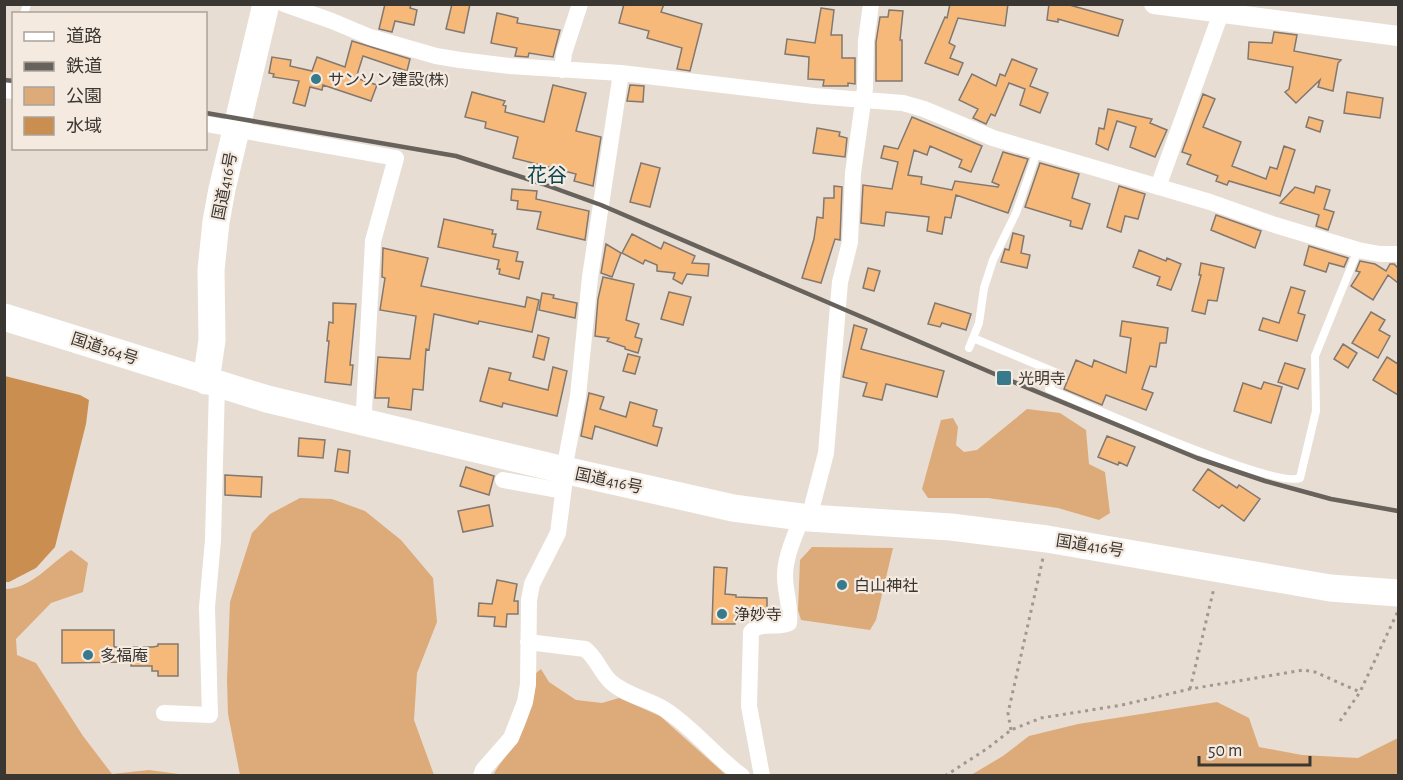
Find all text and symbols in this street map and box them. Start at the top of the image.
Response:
legend [12,12,207,150]
text: 道路 [66,26,102,46]
text: 鉄道 [66,56,102,76]
place label: サンソン建設(株) [328,71,450,88]
marker: サンソン建設(株) [309,72,323,86]
text: 公園 [66,87,102,106]
text: 水域 [66,117,102,136]
street label: 国道416号 [210,151,239,221]
district label: 花谷 [527,165,567,186]
street label: 国道364号 [69,330,141,367]
marker: 光明寺 [995,369,1013,387]
place label: 光明寺 [1018,371,1066,387]
street label: 国道416号 [574,465,644,496]
street label: 国道416号 [1055,532,1125,559]
place label: 白山神社 [854,577,918,594]
marker: 白山神社 [835,578,849,592]
place label: 浄妙寺 [734,606,782,623]
marker: 浄妙寺 [715,607,729,621]
place label: 多福庵 [100,647,148,664]
marker: 多福庵 [81,648,95,662]
scale bar [1199,729,1310,767]
text: 50 m [1208,742,1242,760]

